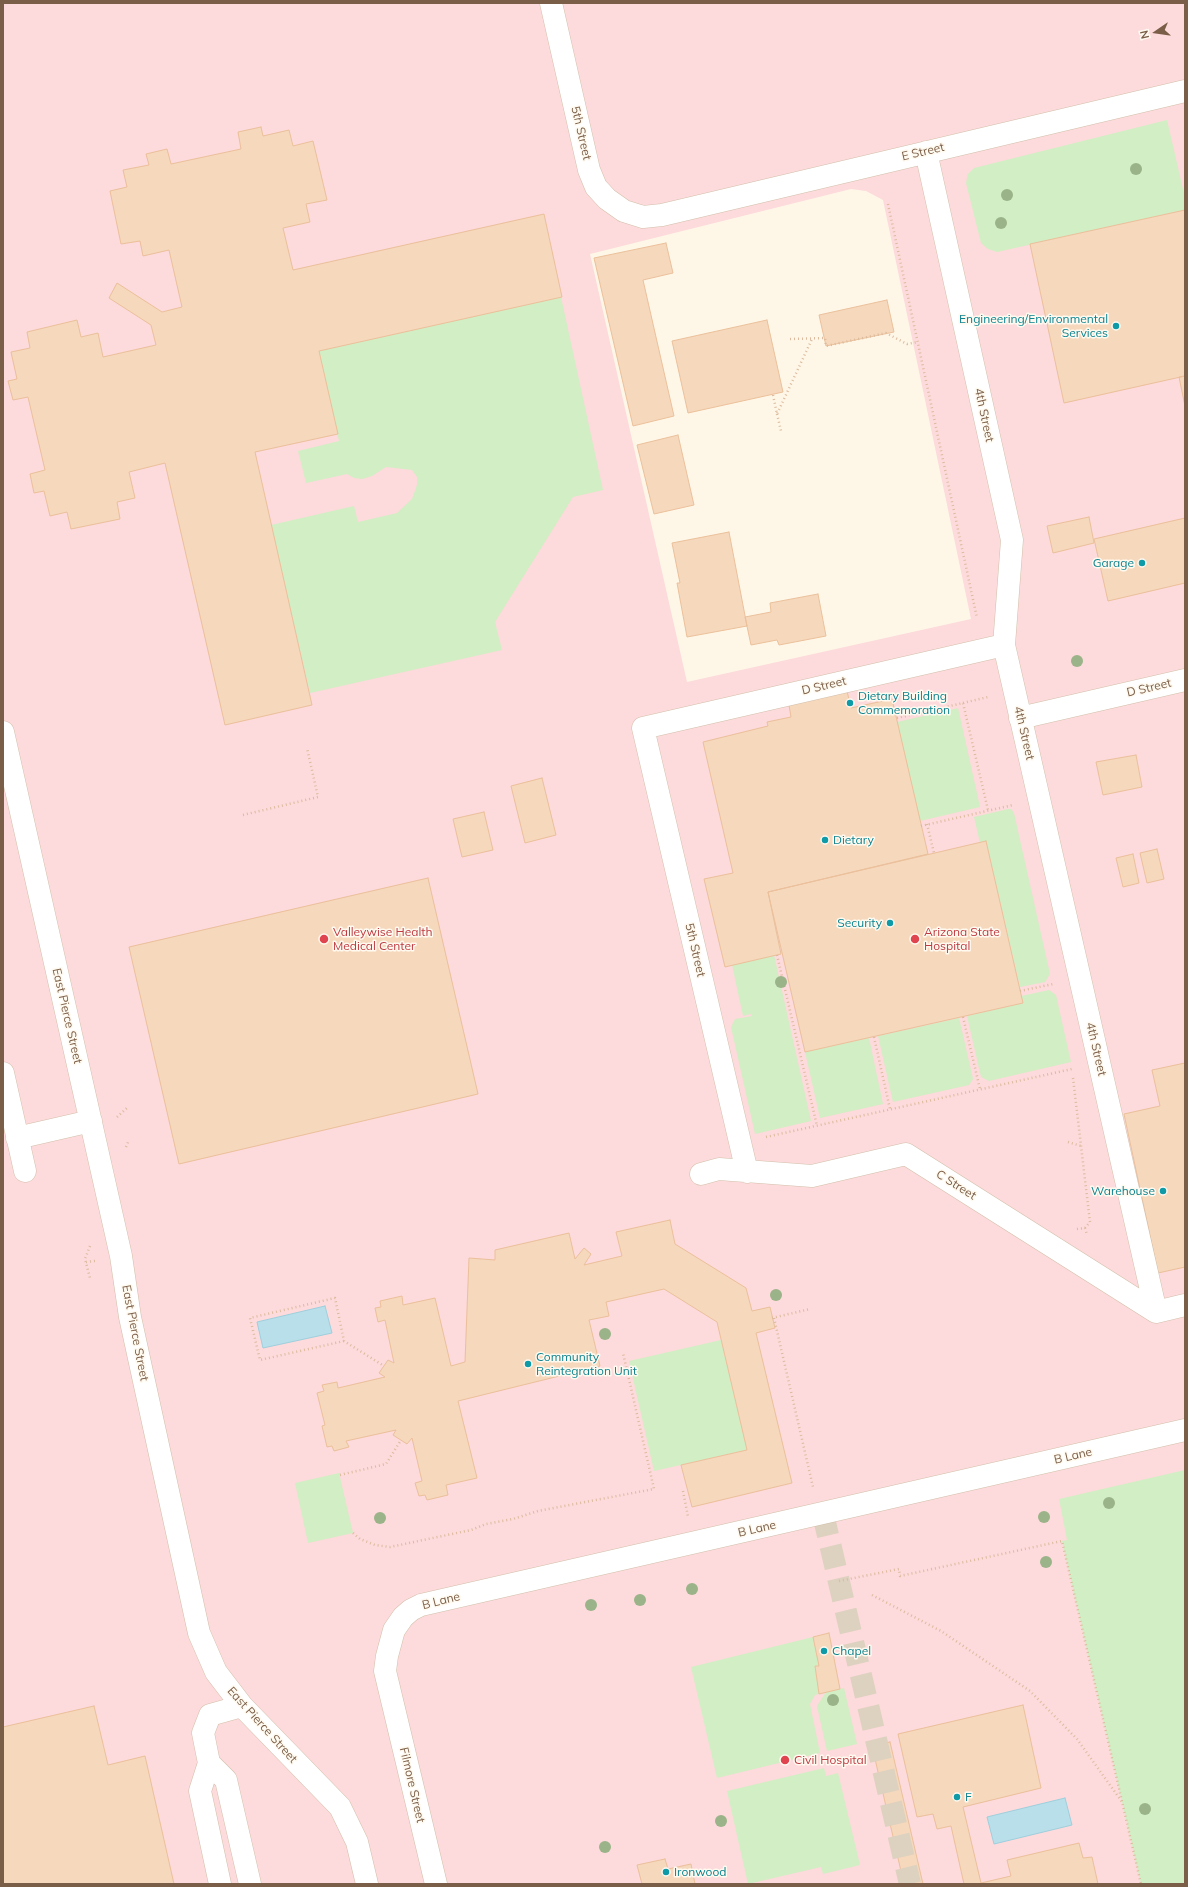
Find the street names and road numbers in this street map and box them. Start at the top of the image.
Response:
street label: 5th Street [568,105,594,161]
street label: E Street [900,140,946,164]
street label: 4th Street [971,387,997,443]
street label: D Street [800,674,848,698]
street label: D Street [1125,676,1173,700]
street label: 4th Street [1011,705,1037,761]
street label: 5th Street [682,922,708,978]
street label: East Pierce Street [49,967,85,1065]
street label: 4th Street [1083,1021,1109,1077]
street label: C Street [933,1167,979,1203]
street label: East Pierce Street [119,1284,151,1382]
street label: B Lane [1053,1445,1093,1467]
street label: B Lane [737,1518,777,1540]
street label: B Lane [421,1589,461,1613]
street label: East Pierce Street [224,1684,300,1766]
street label: Filmore Street [396,1746,428,1824]

